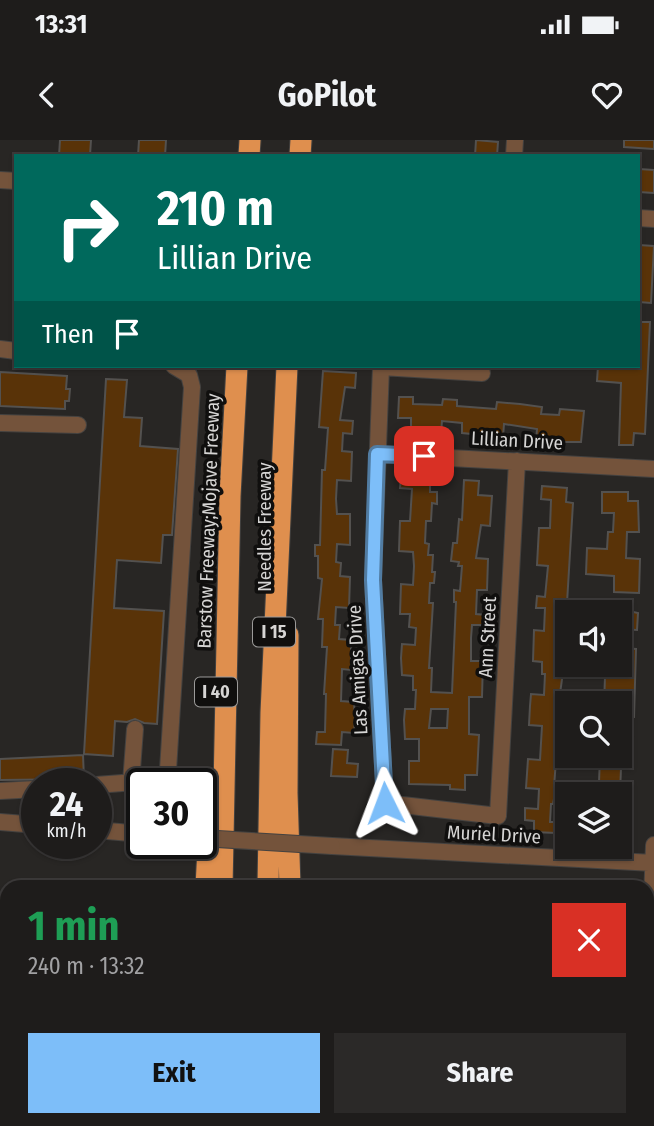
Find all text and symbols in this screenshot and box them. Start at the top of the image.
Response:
text: 13:31 [35,9,87,40]
icon: back [28,76,66,114]
text: GoPilot [278,76,376,114]
icon: heart [588,76,626,114]
text: 210 m [157,179,274,238]
icon: right [42,182,133,273]
text: Lillian Drive [157,239,312,277]
icon: arrive [108,315,146,353]
text: Then [42,319,94,350]
street label: Barstow Freeway;Mojave Freeway [193,393,224,649]
pin [394,426,454,486]
street label: Lillian Drive [470,427,564,454]
icon: arrive [405,437,443,475]
street label: Needles Freeway [253,462,276,592]
street label: Ann Street [474,595,501,678]
map controls [555,600,632,859]
button: sound [555,600,632,677]
street label: Las Amigas Drive [343,604,372,735]
road number: I 15 [253,618,295,646]
road number: I 40 [195,678,237,706]
button: search [555,691,632,768]
position arrow [348,766,422,840]
speed limit sign: 30 [126,768,217,859]
button: layers [555,782,632,859]
text: 24 [50,783,83,825]
text: km/h [46,820,87,842]
street label: Muriel Drive [446,821,541,848]
text: 1 min [28,901,119,951]
button: close [552,903,626,977]
text: 240 m · 13:32 [28,952,144,980]
button: Exit [28,1033,320,1113]
button: Share [334,1033,626,1113]

